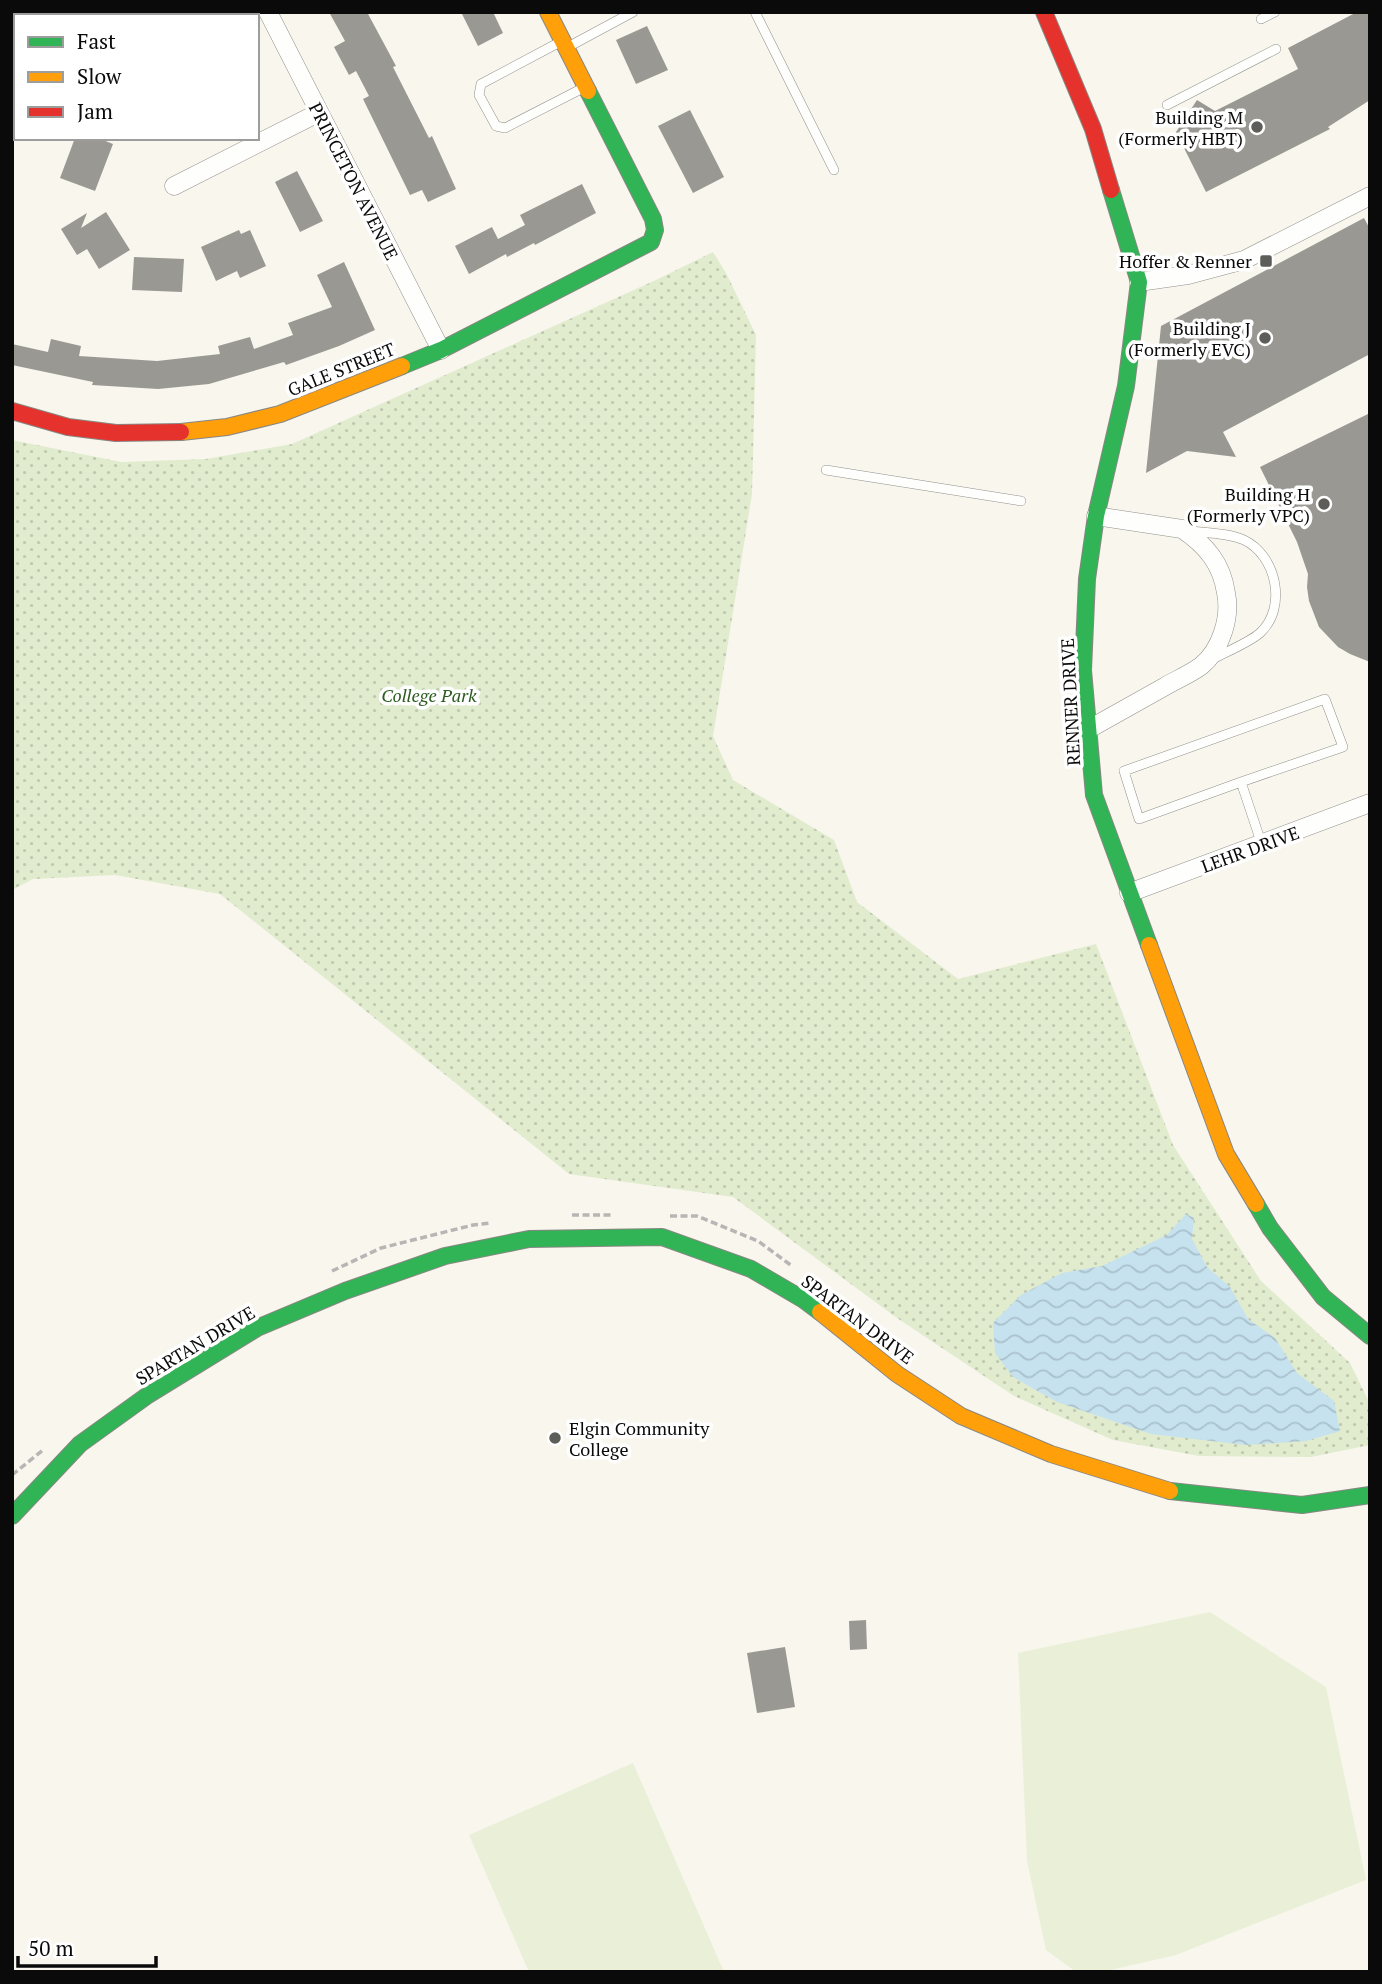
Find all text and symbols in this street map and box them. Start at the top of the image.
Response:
legend [14,14,259,140]
text: Fast [77,27,116,55]
text: Slow [77,62,122,90]
text: Jam [77,97,113,125]
street label: PRINCETON AVENUE [304,98,404,264]
place label: Building M (Formerly HBT) [1118,105,1243,150]
marker: Building M (Formerly HBT) [1249,119,1265,135]
place label: Hoffer & Renner [1119,249,1252,273]
marker: Hoffer & Renner [1258,253,1274,269]
place label: Building J (Formerly EVC) [1128,316,1251,361]
marker: Building J (Formerly EVC) [1257,330,1273,346]
street label: GALE STREET [284,337,398,401]
place label: Building H (Formerly VPC) [1187,482,1310,527]
marker: Building H (Formerly VPC) [1316,496,1332,512]
street label: RENNER DRIVE [1055,637,1085,767]
park label: College Park [381,683,477,707]
street label: LEHR DRIVE [1198,820,1302,878]
street label: SPARTAN DRIVE [797,1269,919,1369]
street label: SPARTAN DRIVE [131,1300,259,1390]
place label: Elgin Community College [569,1416,710,1461]
marker: Elgin Community College [547,1430,563,1446]
scale bar [18,1924,156,1968]
text: 50 m [28,1934,74,1962]

